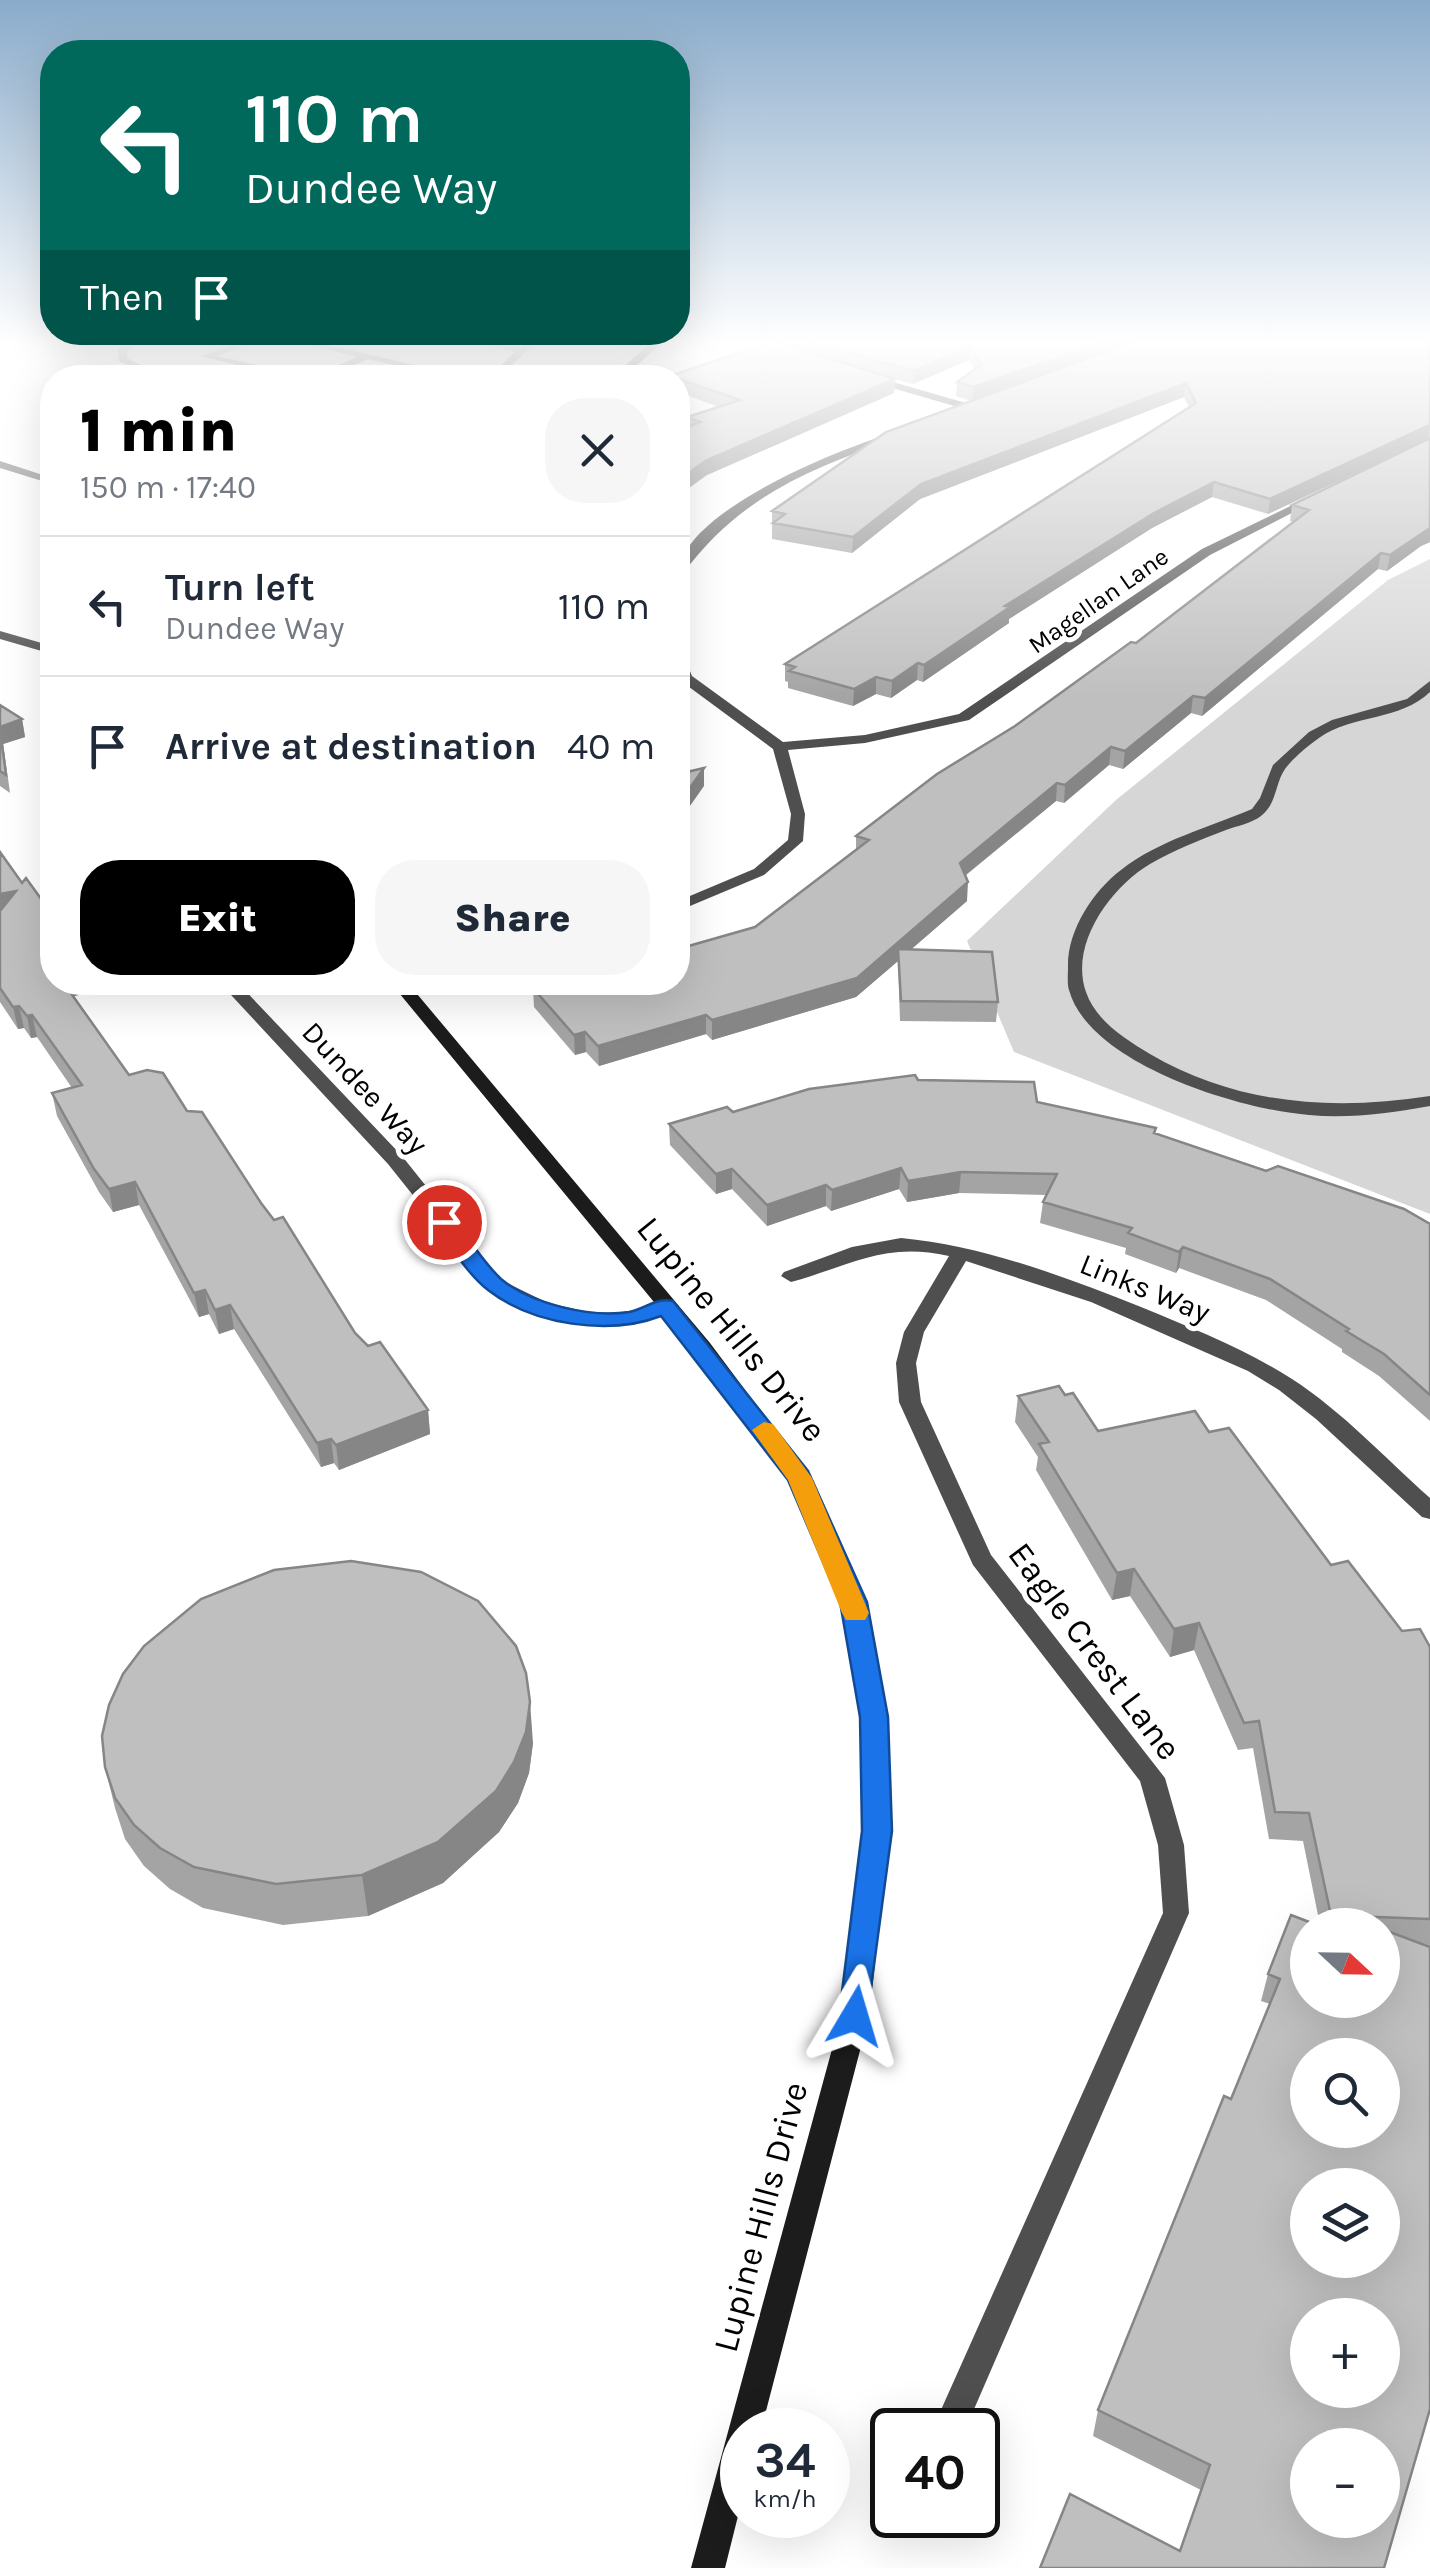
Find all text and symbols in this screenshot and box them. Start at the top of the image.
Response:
text: 110 m [245,78,423,160]
icon: left [80,80,210,210]
text: Dundee Way [245,162,497,214]
icon: arrive [184,270,239,325]
text: Then [80,275,164,320]
text: 1 min [80,396,237,466]
button: close [545,398,650,503]
text: 150 m · 17:40 [80,469,256,506]
street label: Magellan Lane [1023,541,1174,659]
text: Turn left [165,565,315,610]
icon: left [80,579,135,634]
text: 110 m [558,584,650,629]
text: Dundee Way [165,610,344,647]
icon: arrive [80,719,135,774]
text: Arrive at destination [165,724,537,769]
text: 40 m [567,724,655,769]
button: Exit [80,860,355,975]
button: Share [375,860,650,975]
street label: Dundee Way [295,1014,436,1162]
pin [402,1180,487,1265]
icon: arrive [417,1195,472,1250]
street label: Lupine Hills Drive [628,1208,835,1450]
street label: Links Way [1075,1246,1215,1330]
street label: Eagle Crest Lane [1000,1535,1190,1768]
north arrow [1290,1908,1400,2018]
map controls [1290,1908,1400,2538]
position arrow [803,1964,907,2068]
button: search [1290,2038,1400,2148]
street label: Lupine Hills Drive [705,2078,816,2357]
button: layers [1290,2168,1400,2278]
button: + [1290,2298,1400,2408]
speed limit sign: 40 [870,2408,1000,2538]
button: − [1290,2428,1400,2538]
text: 34 [755,2431,815,2490]
text: km/h [753,2484,817,2513]

